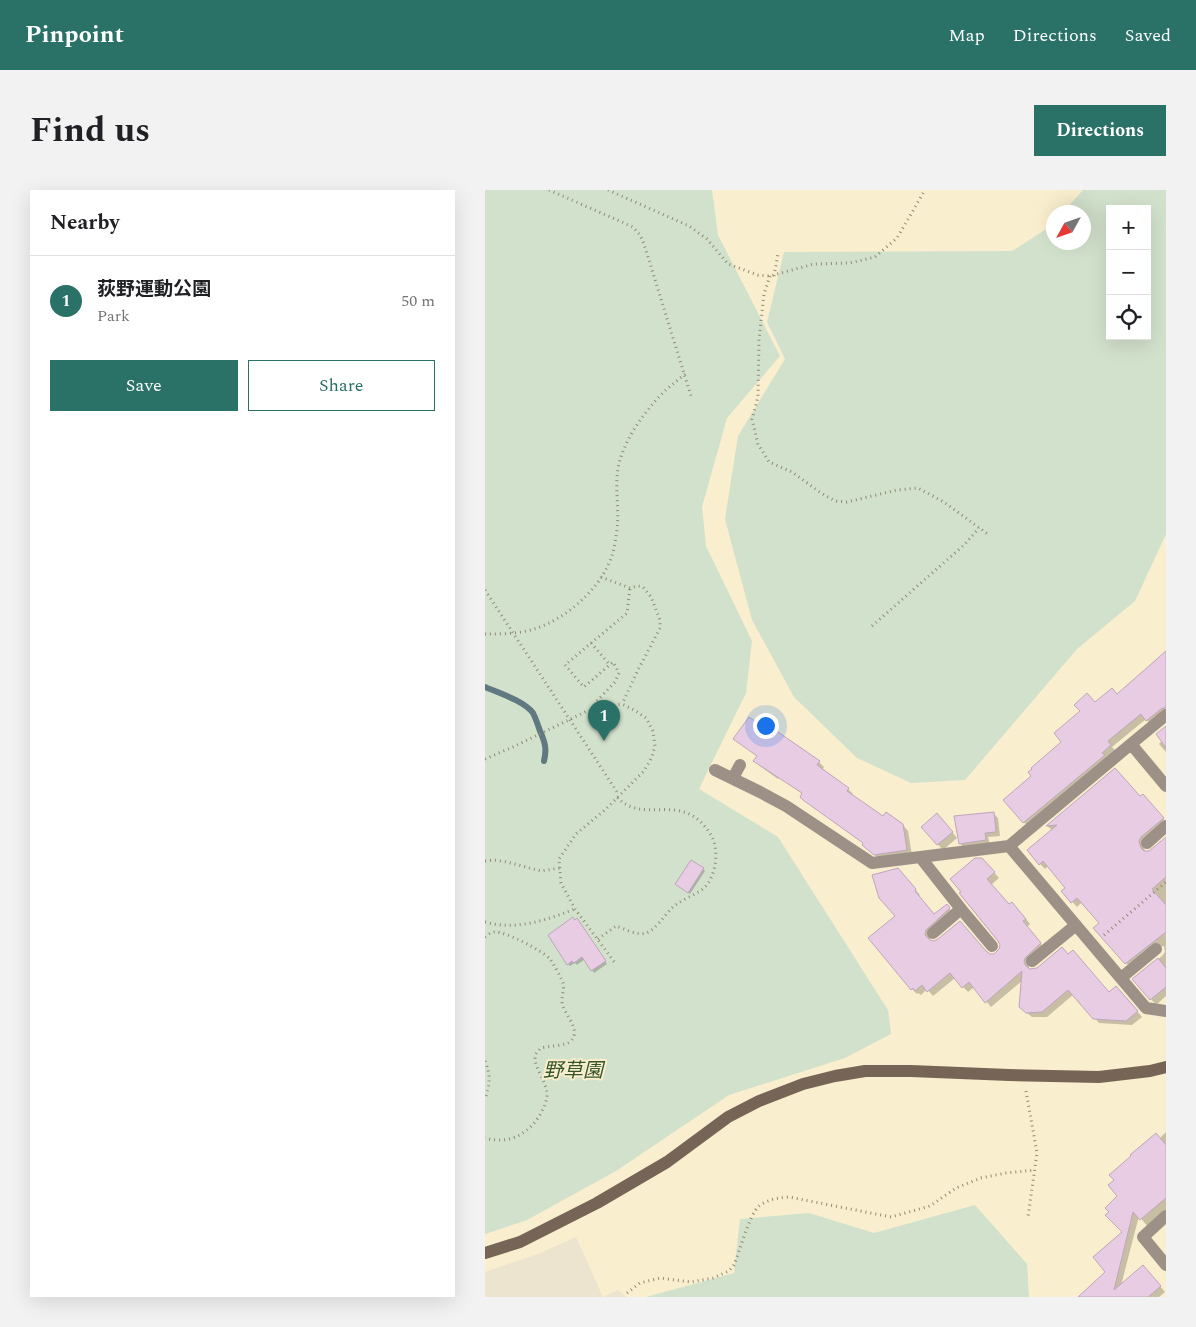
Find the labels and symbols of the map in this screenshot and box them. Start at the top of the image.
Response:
north arrow [1046,205,1091,250]
pin: 1 [588,700,620,741]
your location [753,713,779,739]
park label: 野草園 [543,1056,606,1086]

